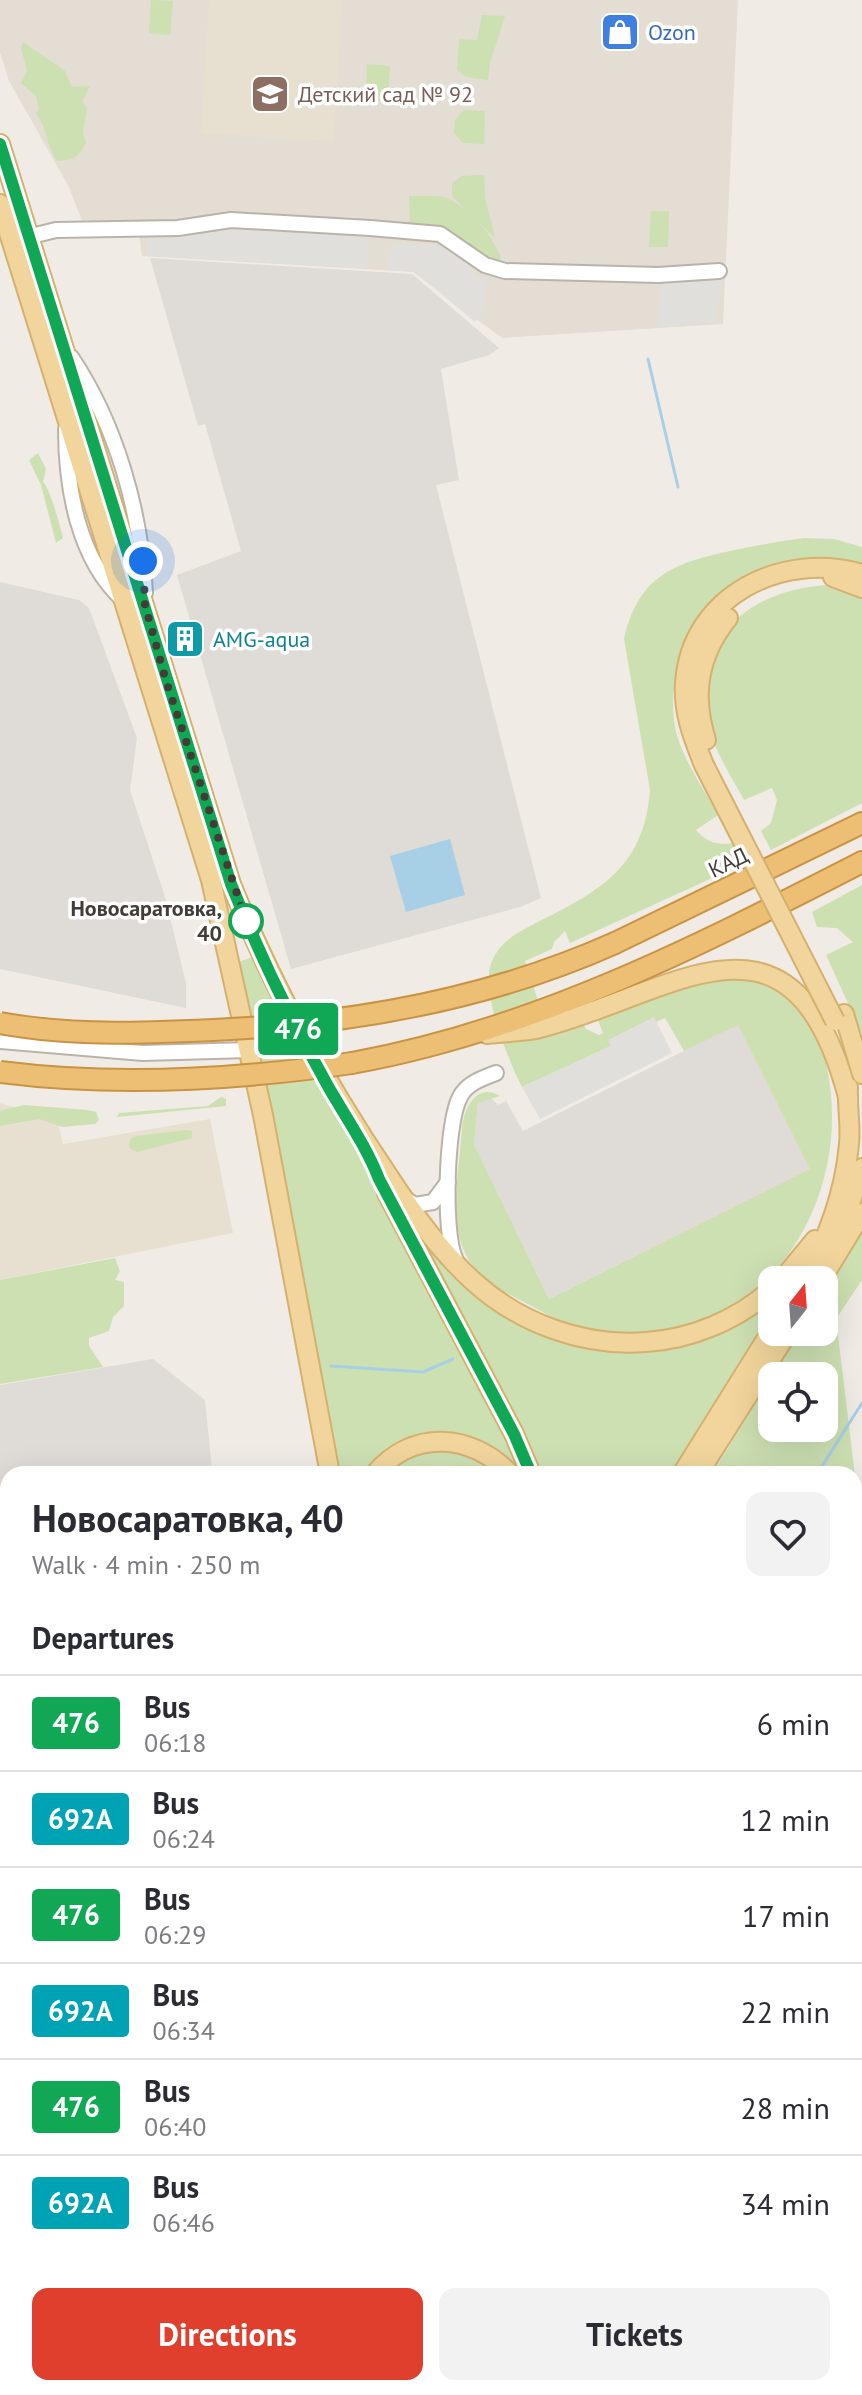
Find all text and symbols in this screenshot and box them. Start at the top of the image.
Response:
shop icon: Ozon [599,11,641,53]
place label: Ozon [648,18,696,46]
school or university icon: Детский сад № 92 [249,73,291,115]
place label: Детский сад № 92 [298,80,473,108]
your location [123,541,163,581]
building icon: AMG-aqua [164,618,206,660]
place label: AMG-aqua [213,625,310,653]
street label: КАД [703,840,753,884]
place label: Новосаратовка, 40 [71,894,222,947]
marker: Новосаратовка, 40 [229,904,263,938]
line badge: 476 [252,1003,344,1055]
text: 476 [274,1010,322,1047]
north arrow [758,1266,838,1346]
map controls [758,1266,838,1442]
button: locate [758,1362,838,1442]
button: heart [746,1492,830,1576]
text: Новосаратовка, 40 [32,1493,344,1542]
text: Walk · 4 min · 250 m [32,1548,260,1581]
text: Departures [32,1618,174,1657]
text: Bus [144,1687,191,1726]
text: 476 [52,1704,100,1741]
text: 6 min [757,1704,830,1743]
text: 06:18 [144,1726,206,1759]
text: Bus [153,1783,199,1822]
text: 692А [48,1800,113,1837]
text: 12 min [740,1800,830,1839]
text: 06:24 [153,1822,215,1855]
text: Bus [144,1879,191,1918]
text: 476 [52,1896,100,1933]
text: 17 min [742,1896,830,1935]
text: 06:29 [144,1918,206,1951]
text: Bus [153,1975,199,2014]
text: 692А [48,1992,113,2029]
text: 22 min [740,1992,830,2031]
text: 06:34 [153,2014,215,2047]
text: Bus [144,2071,191,2110]
text: 476 [52,2088,100,2125]
text: 28 min [740,2088,830,2127]
text: 06:40 [144,2110,206,2143]
text: Bus [153,2167,199,2206]
text: 692А [48,2184,113,2221]
text: 34 min [740,2184,830,2223]
text: 06:46 [153,2206,215,2239]
button: Directions [32,2288,423,2380]
button: Tickets [439,2288,830,2380]

